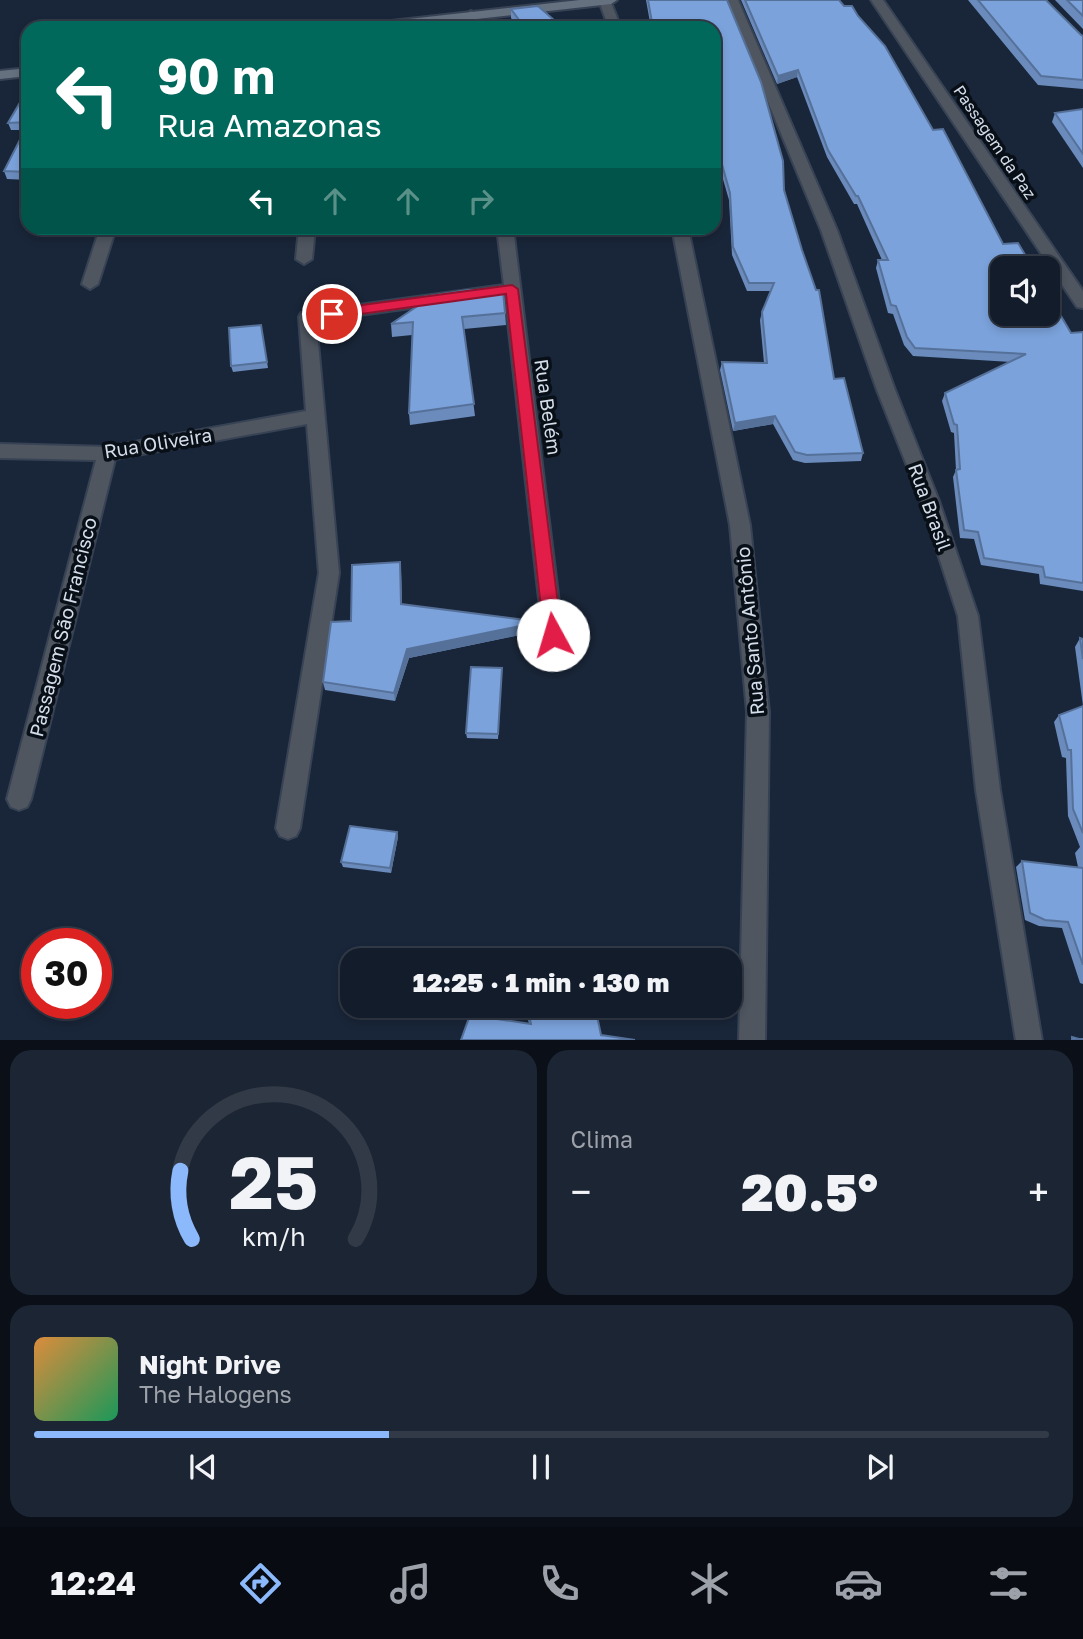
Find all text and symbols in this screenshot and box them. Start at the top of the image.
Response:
text: 90 m [157,46,275,105]
icon: left [42,49,133,140]
street label: Passagem da Paz [950,81,1040,203]
text: Rua Amazonas [157,106,382,144]
icon: left [243,182,281,220]
icon: ahead [316,182,354,220]
icon: ahead [389,182,427,220]
icon: right [462,182,500,220]
map controls [990,256,1060,326]
button: sound [990,256,1060,326]
pin [302,284,362,344]
icon: arrive [313,295,351,333]
street label: Rua Belém [530,357,567,457]
street label: Rua Oliveira [102,423,214,462]
street label: Rua Brasil [904,460,957,554]
street label: Passagem São Francisco [24,515,101,739]
street label: Rua Santo Antônio [731,546,768,716]
position arrow [516,598,590,672]
speed limit sign: 30 [21,928,112,1019]
text: 12:25 · 1 min · 130 m [413,967,669,998]
text: Clima [571,1125,633,1153]
text: 25 [229,1138,318,1225]
text: 20.5° [741,1160,878,1222]
text: − [571,1169,591,1214]
text: + [1028,1169,1049,1214]
text: km/h [241,1220,305,1251]
text: Night Drive [139,1349,281,1380]
text: The Halogens [139,1380,292,1408]
icon: previous [184,1448,222,1486]
icon: pause [522,1448,560,1486]
icon: next [861,1448,899,1486]
icon: directions [236,1559,285,1608]
icon: music [386,1559,435,1608]
icon: phone [535,1559,584,1608]
icon: climate [685,1559,734,1608]
icon: car [834,1559,883,1608]
icon: filters [984,1559,1033,1608]
text: 12:24 [50,1564,136,1602]

